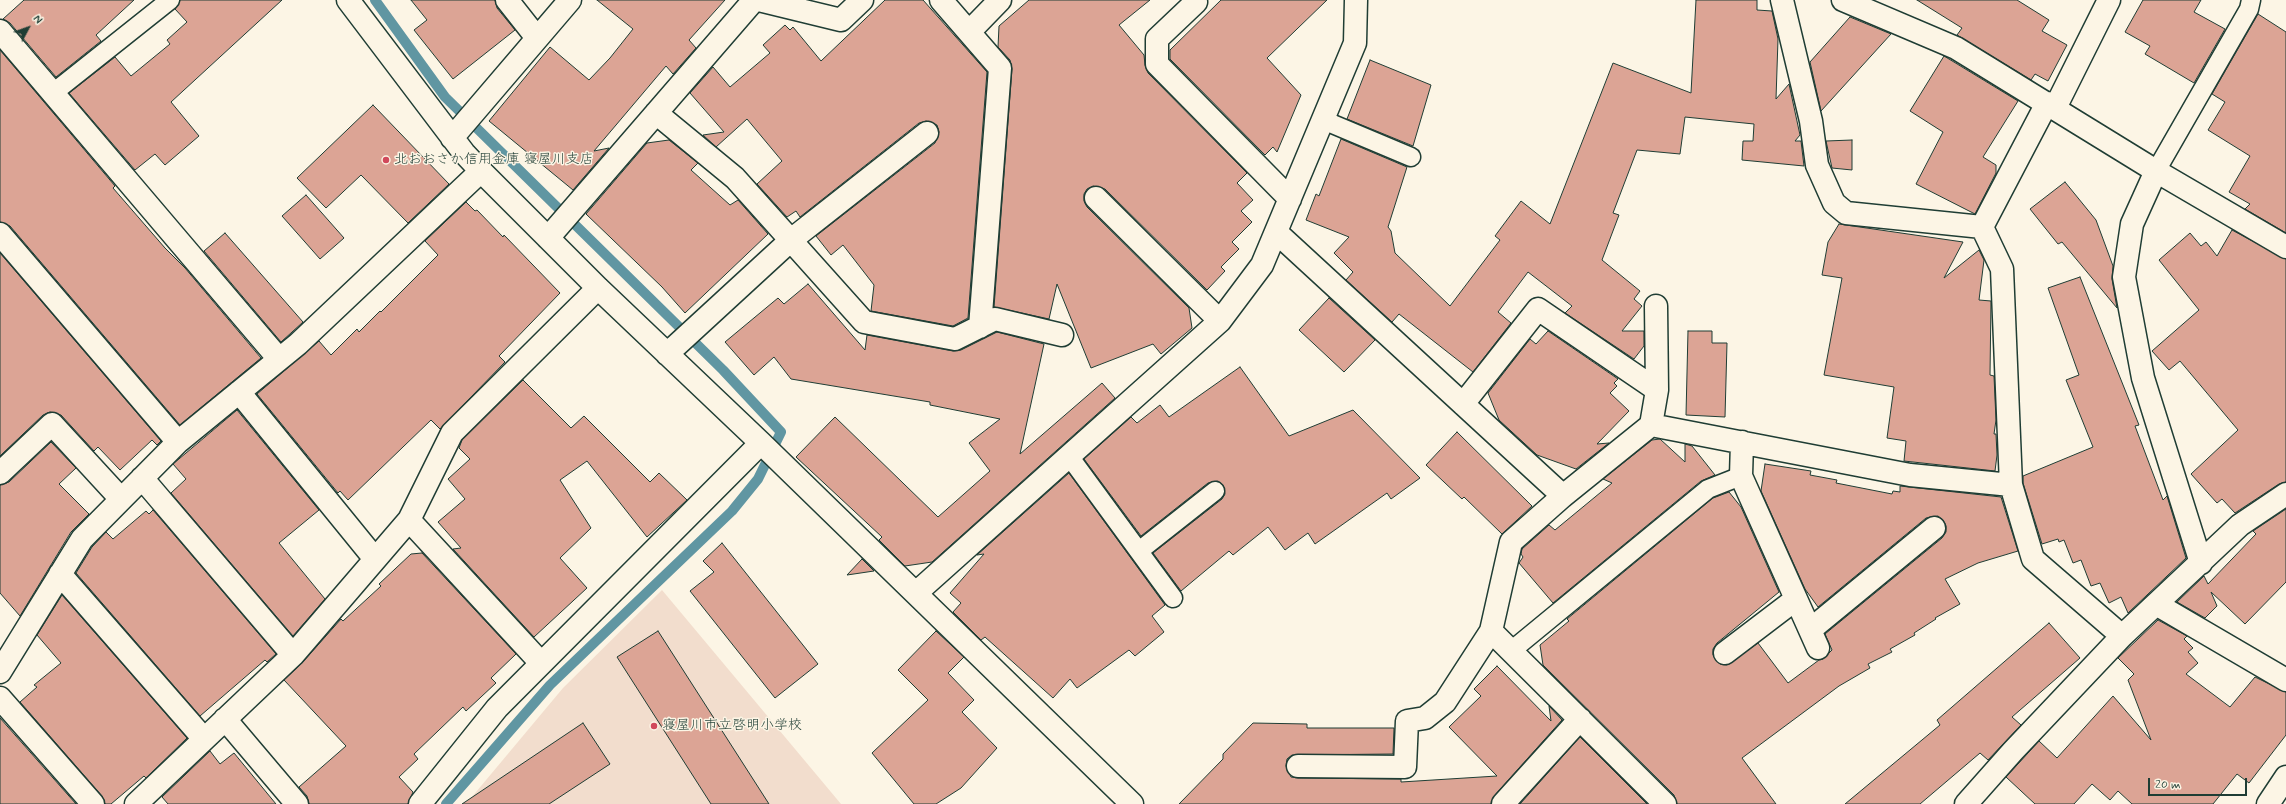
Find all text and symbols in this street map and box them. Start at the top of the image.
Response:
north arrow [8,8,48,48]
text: N [29,13,45,27]
place label: 北おおさか信用金庫 寝屋川支店 [394,152,594,168]
marker: 北おおさか信用金庫 寝屋川支店 [381,155,391,165]
place label: 寝屋川市立啓明小学校 [662,718,802,734]
marker: 寝屋川市立啓明小学校 [649,721,659,731]
scale bar [2150,770,2249,796]
text: 20 m [2155,777,2181,793]

